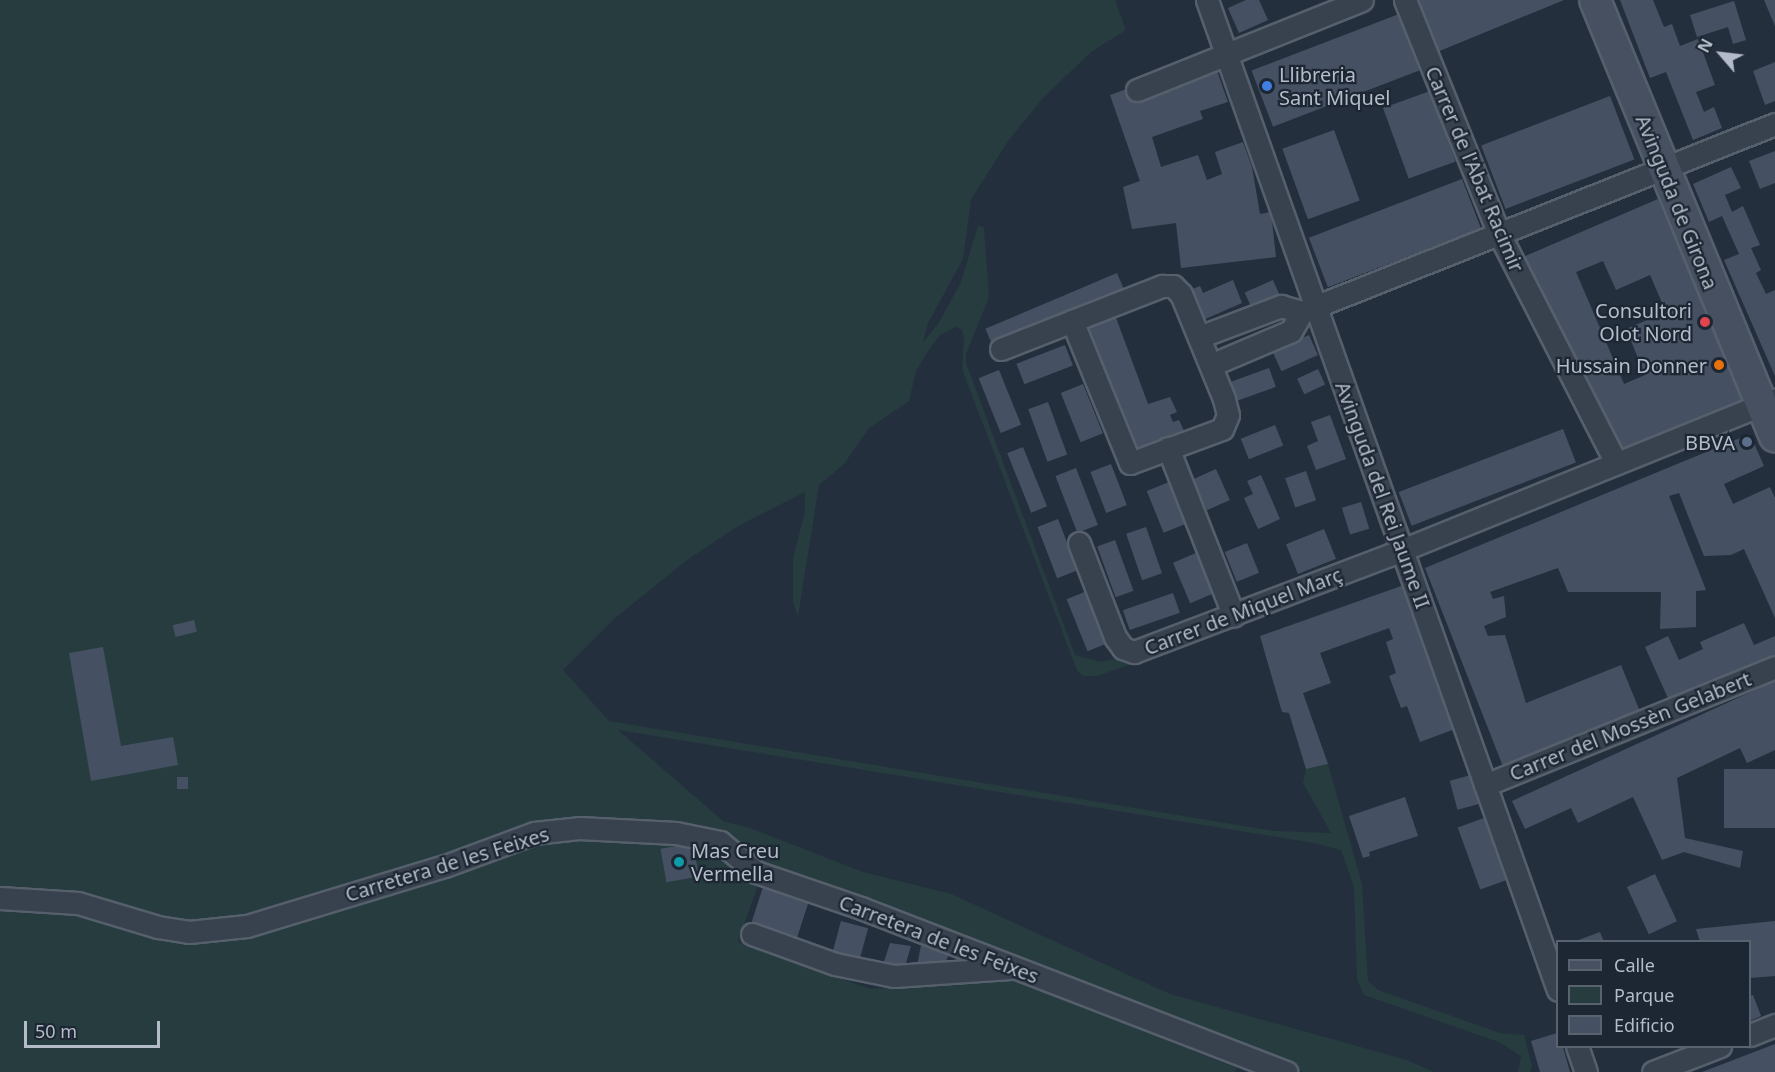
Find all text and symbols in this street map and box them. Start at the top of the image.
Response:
north arrow [1691,24,1751,84]
text: N [1692,35,1718,56]
place label: Llibreria Sant Miquel [1279,62,1390,109]
street label: Carrer de l'Abat Racimir [1421,63,1529,275]
marker: Llibreria Sant Miquel [1260,79,1274,93]
street label: Avinguda de Girona [1631,111,1723,293]
place label: Consultori Olot Nord [1595,298,1692,345]
marker: Consultori Olot Nord [1696,313,1714,331]
place label: Hussain Donner [1556,353,1707,377]
marker: Hussain Donner [1712,358,1726,372]
street label: Avinguda del Rei Jaume II [1331,378,1435,612]
place label: BBVA [1685,430,1735,454]
marker: BBVA [1740,435,1754,449]
street label: Carrer de Miquel Març [1141,562,1345,660]
street label: Carrer del Mossèn Gelabert [1506,667,1754,785]
street label: Carretera de les Feixes [342,822,552,906]
place label: Mas Creu Vermella [691,838,779,885]
marker: Mas Creu Vermella [672,855,686,869]
street label: Carretera de les Feixes [836,890,1042,988]
legend [1556,940,1751,1048]
text: Calle [1614,953,1655,977]
text: Parque [1614,983,1674,1007]
scale bar [27,1009,164,1047]
text: Edificio [1614,1013,1675,1037]
text: 50 m [35,1019,77,1043]

